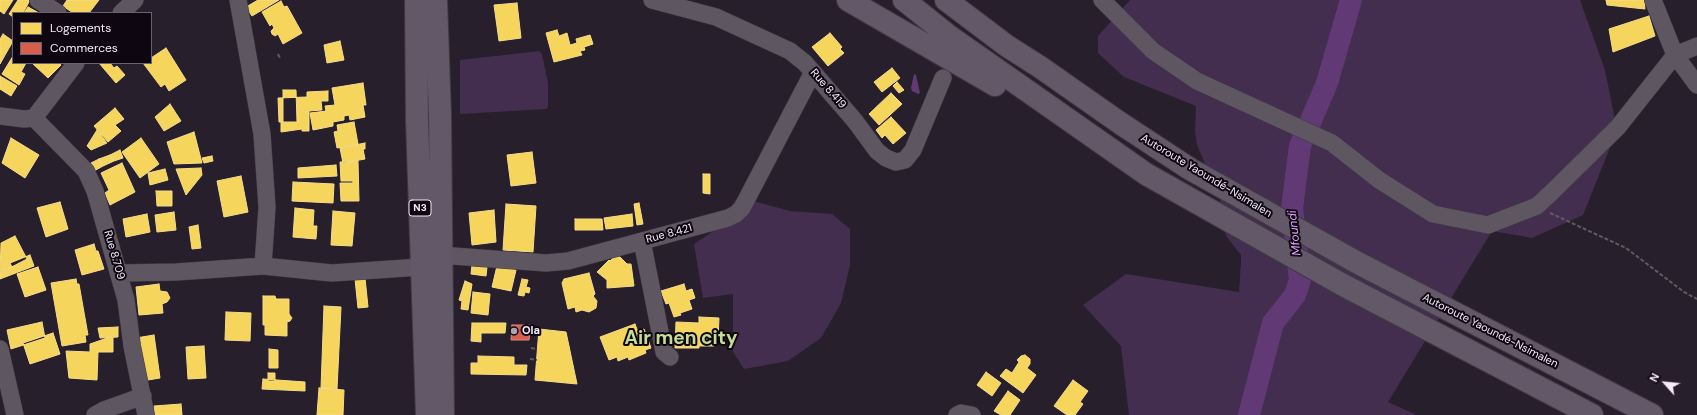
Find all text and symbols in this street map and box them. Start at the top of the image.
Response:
legend [12,12,152,64]
text: Logements [50,20,111,36]
text: Commerces [50,40,118,56]
street label: Rue 8.419 [807,67,849,111]
street label: Autoroute Yaoundé-Nsimalen [1138,132,1274,220]
road number: N3 [409,200,431,216]
water label: Mfoundi [1285,210,1305,256]
street label: Rue 8.421 [644,222,694,246]
street label: Rue 8.709 [101,229,127,281]
street label: Autoroute Yaoundé-Nsimalen [1420,291,1560,371]
place label: Ola [522,324,540,338]
marker: Ola [509,326,519,336]
district label: Air men city [625,328,737,350]
north arrow [1645,363,1685,403]
text: N [1646,371,1662,384]

